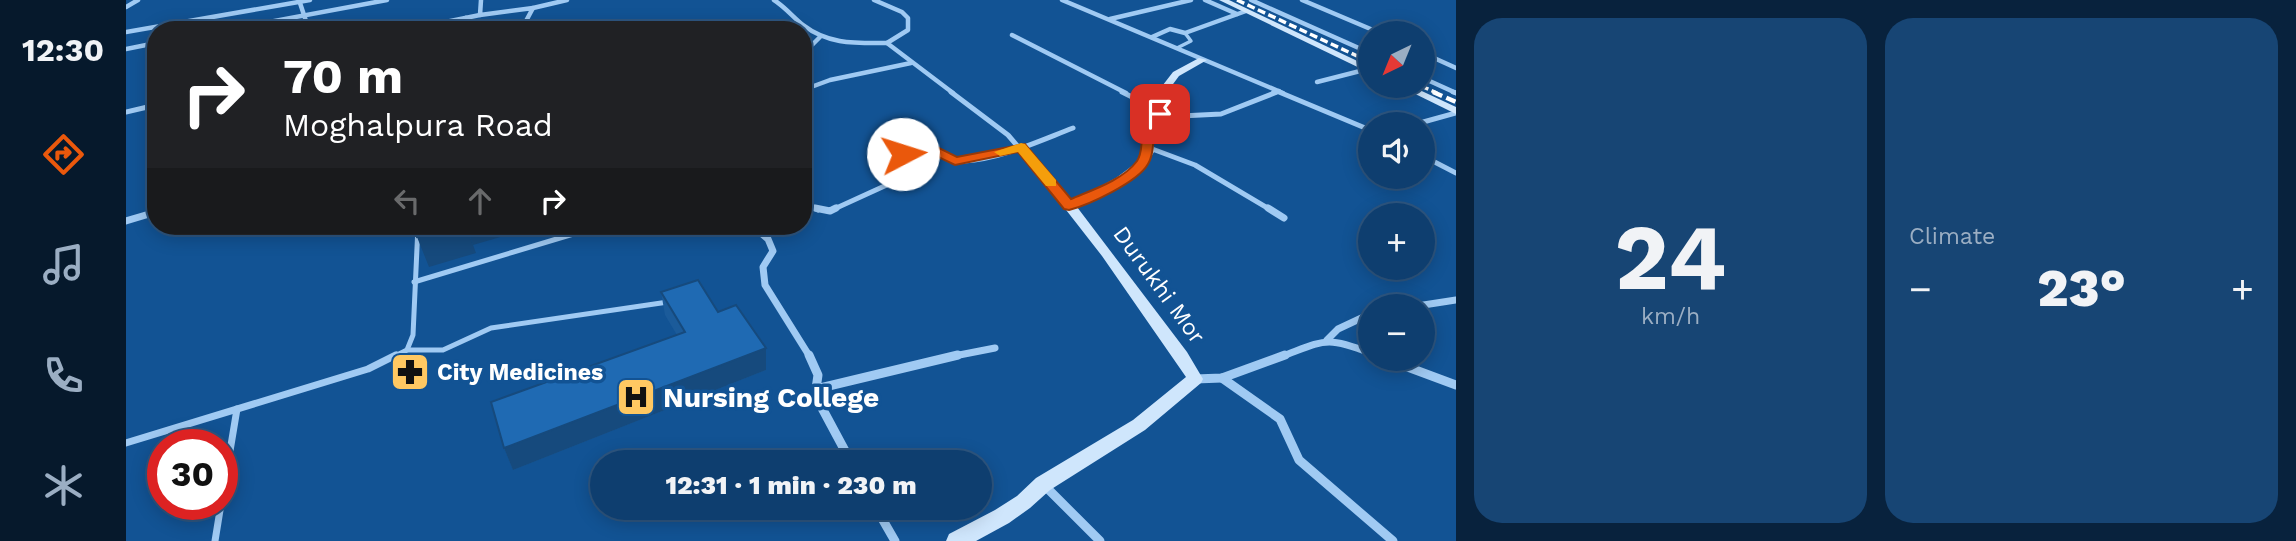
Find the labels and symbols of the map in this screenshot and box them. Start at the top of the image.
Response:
north arrow [1358,21,1435,98]
pin [1130,84,1190,144]
position arrow [866,117,940,191]
street label: Durukhi Mor [1107,221,1211,349]
pharmacy icon: City Medicines [389,351,431,393]
place label: City Medicines [437,359,603,386]
hospital icon: Nursing College [615,376,657,418]
place label: Nursing College [663,381,879,414]
speed limit sign: 30 [147,429,238,520]

